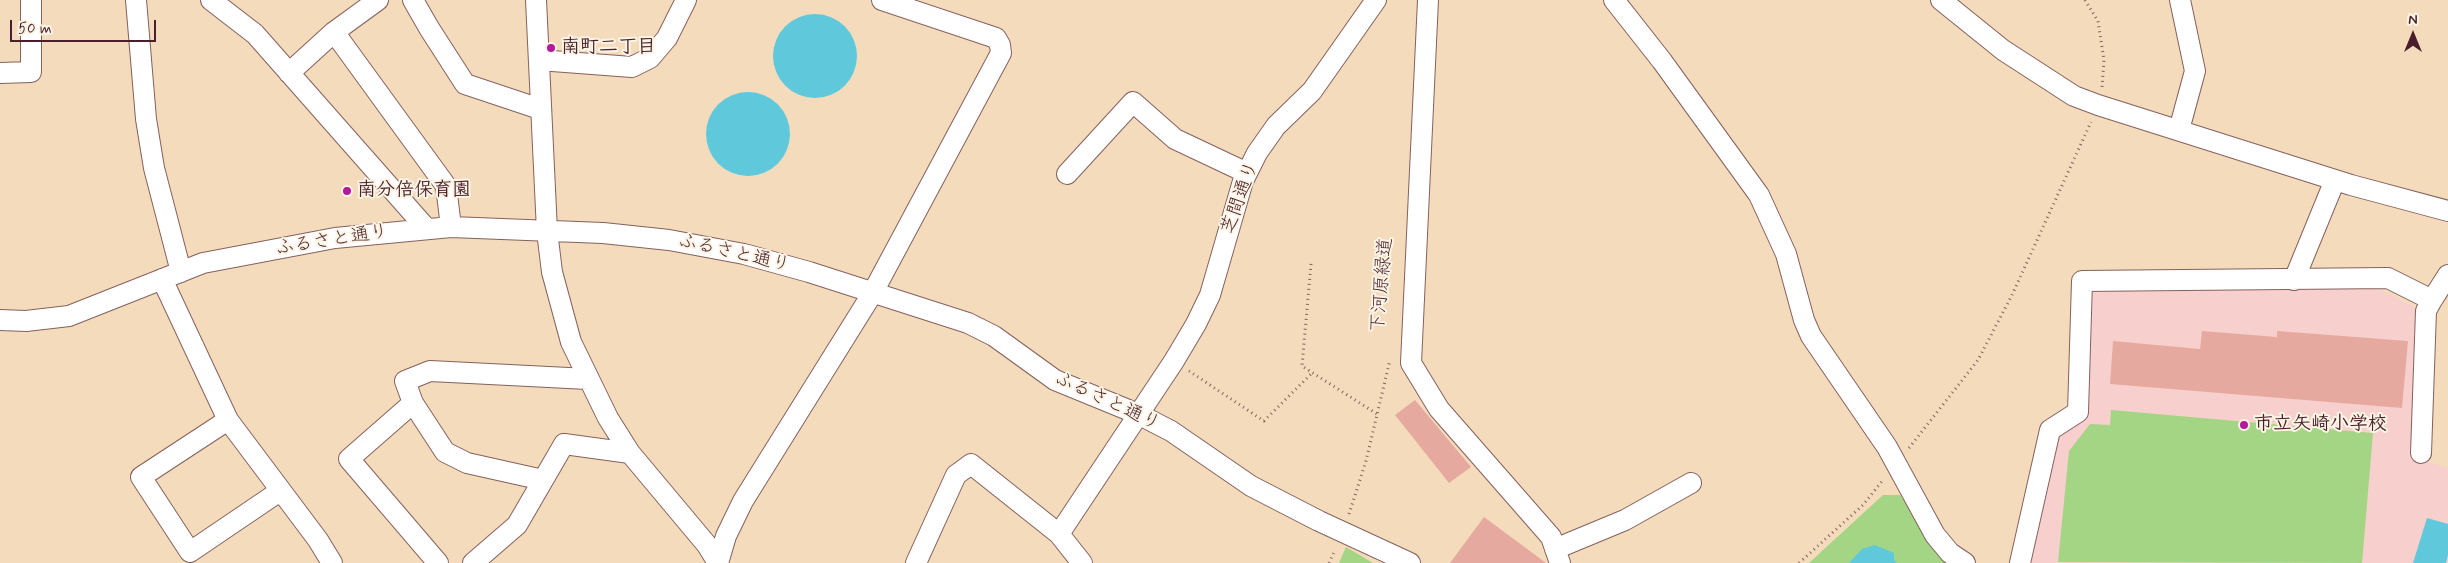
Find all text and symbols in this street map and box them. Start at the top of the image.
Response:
scale bar [12,10,159,42]
north arrow [2388,10,2438,60]
text: N [2408,11,2418,29]
text: 50 m [18,19,52,39]
place label: 南町二丁目 [561,37,656,59]
marker: 南町二丁目 [545,42,557,54]
street label: 芝間通り [1217,158,1265,238]
place label: 南分倍保育園 [357,180,471,202]
marker: 南分倍保育園 [341,185,353,197]
street label: ふるさと通り [274,221,390,261]
street label: ふるさと通り [676,230,792,278]
street label: 下河原緑道 [1368,237,1398,333]
street label: ふるさと通り [1051,368,1163,436]
place label: 市立矢崎小学校 [2254,414,2387,436]
marker: 市立矢崎小学校 [2238,419,2250,431]

